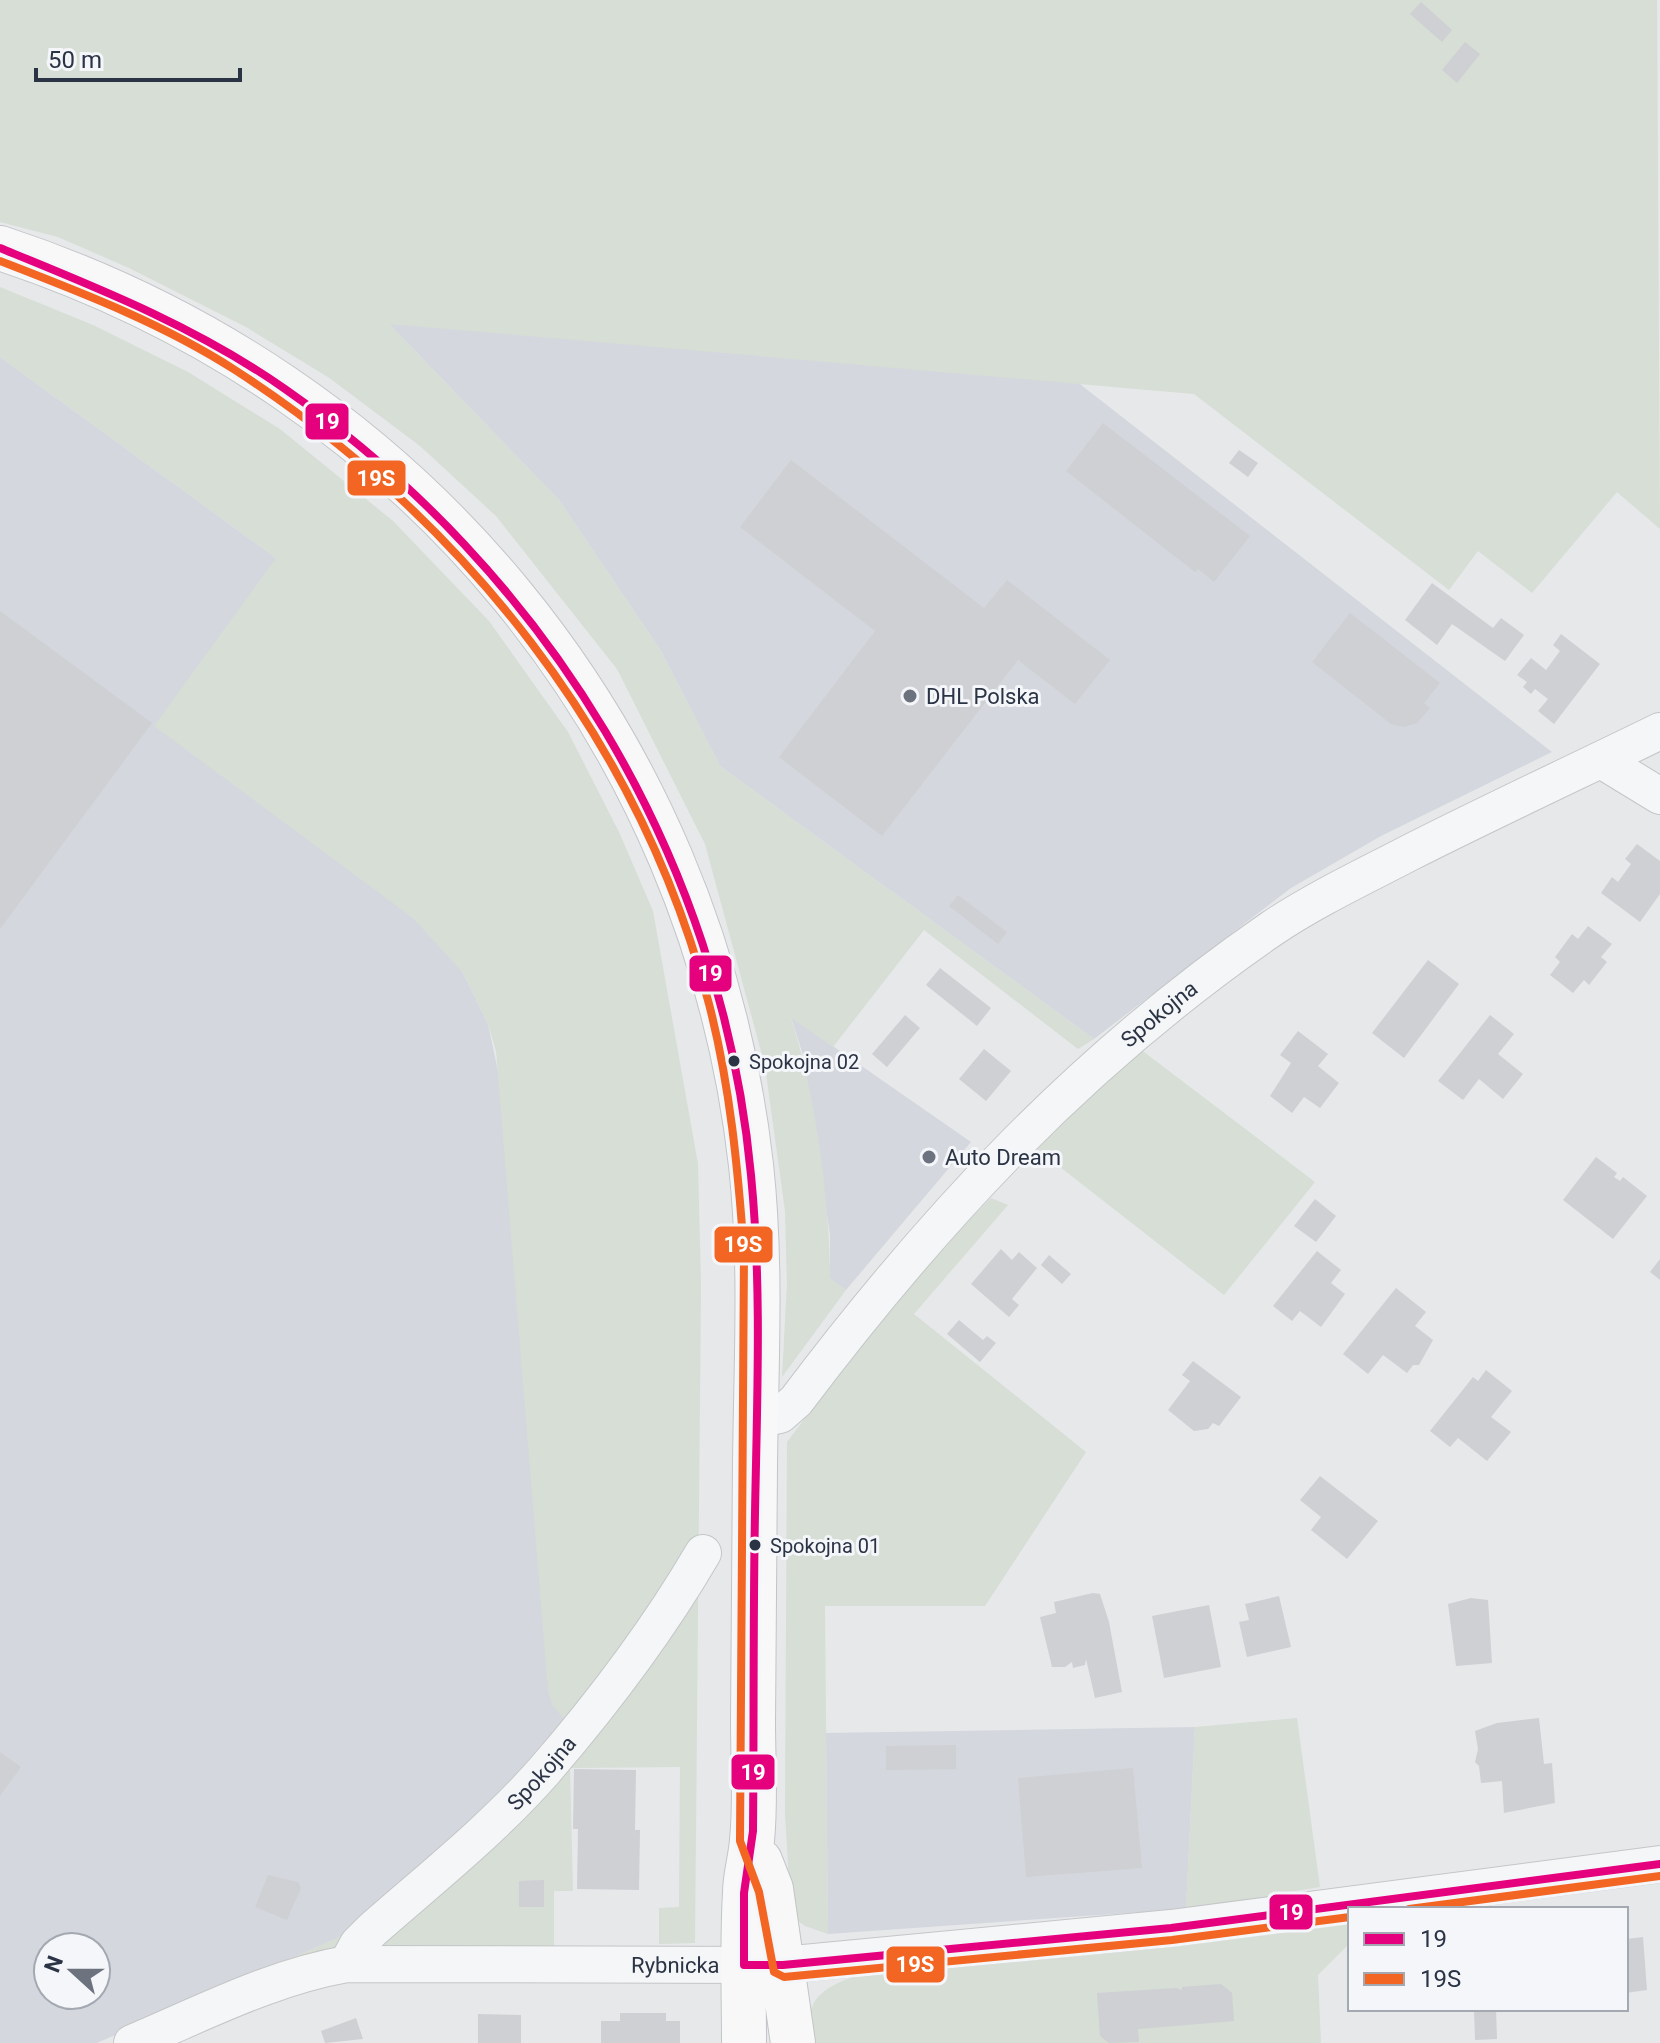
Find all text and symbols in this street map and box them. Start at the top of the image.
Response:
scale bar [36,32,240,82]
text: 50 m [48,46,102,74]
line badge: 19 [304,402,350,441]
text: 19 [314,409,340,434]
line badge: 19S [346,459,407,497]
text: 19S [357,466,395,491]
place label: DHL Polska [926,684,1040,709]
marker: DHL Polska [901,687,919,705]
line badge: 19 [688,954,733,993]
text: 19 [697,961,723,986]
street label: Spokojna [1116,976,1202,1052]
place label: Spokojna 02 [749,1050,859,1074]
marker: Spokojna 02 [726,1053,742,1069]
place label: Auto Dream [945,1145,1061,1170]
marker: Auto Dream [920,1148,938,1166]
line badge: 19S [713,1225,774,1264]
text: 19S [724,1232,762,1257]
place label: Spokojna 01 [770,1534,880,1558]
marker: Spokojna 01 [747,1537,763,1553]
street label: Spokojna [502,1731,581,1815]
line badge: 19 [730,1753,776,1791]
text: 19 [740,1760,766,1785]
line badge: 19 [1268,1893,1314,1931]
text: 19 [1278,1900,1304,1925]
legend [1348,1907,1628,2011]
text: 19 [1420,1925,1447,1953]
north arrow [32,1931,112,2011]
line badge: 19S [885,1945,946,1984]
text: N [39,1952,68,1976]
text: 19S [896,1952,934,1977]
street label: Rybnicka [631,1953,720,1978]
text: 19S [1420,1965,1461,1993]

